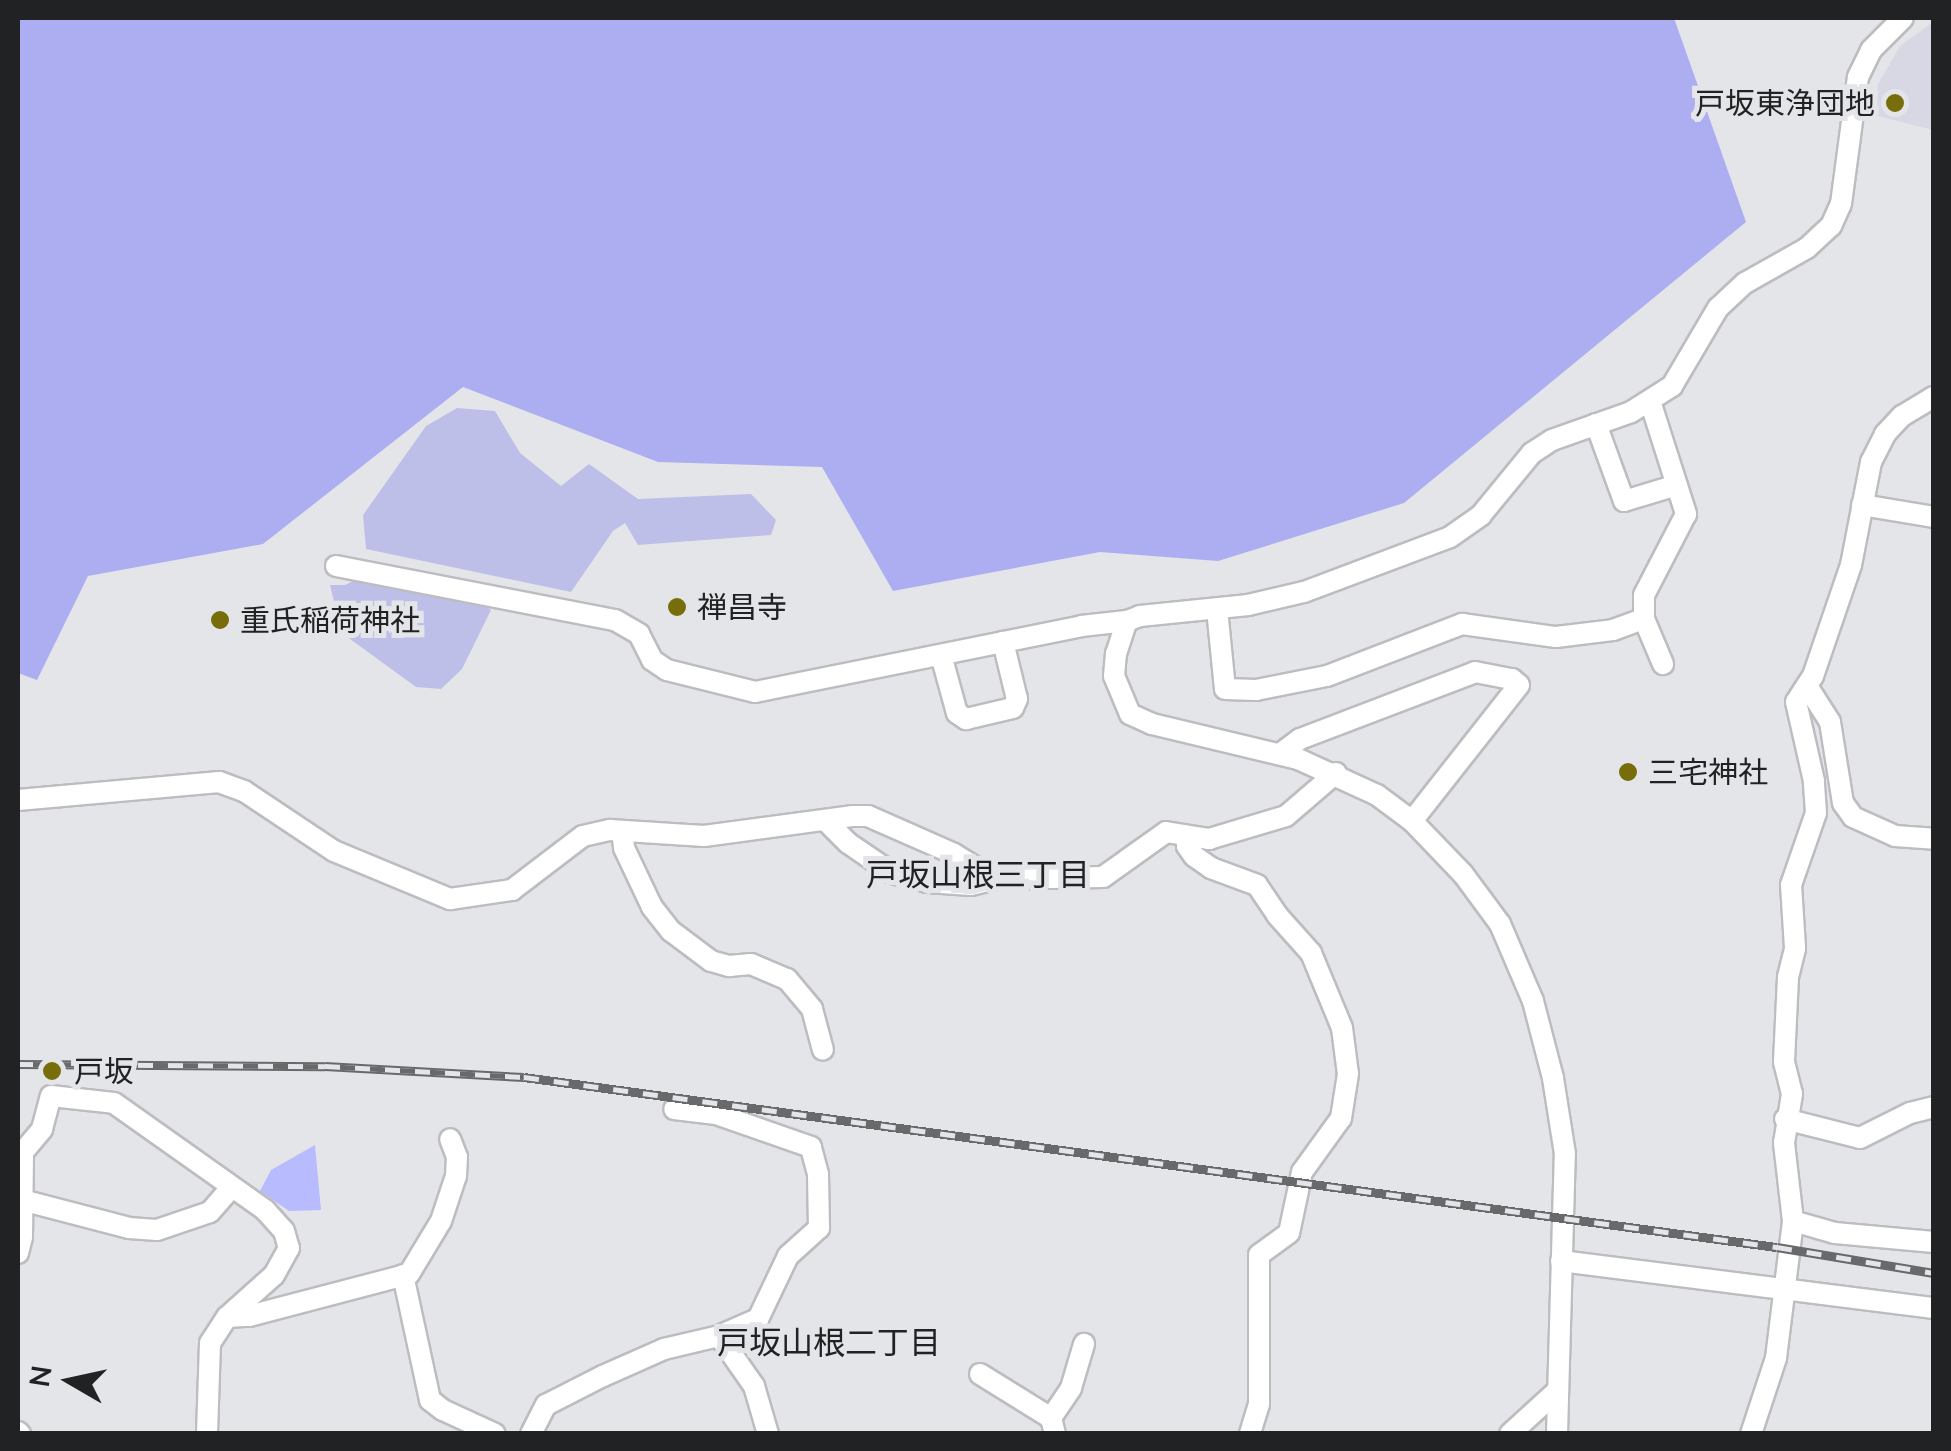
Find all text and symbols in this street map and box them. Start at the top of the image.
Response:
place label: 戸坂東浄団地 [1695,85,1875,121]
marker: 戸坂東浄団地 [1884,92,1906,114]
place label: 禅昌寺 [697,589,787,625]
marker: 禅昌寺 [666,596,688,618]
place label: 重氏稲荷神社 [240,602,420,638]
marker: 重氏稲荷神社 [209,609,231,631]
place label: 三宅神社 [1648,754,1768,790]
marker: 三宅神社 [1617,761,1639,783]
district label: 戸坂山根三丁目 [866,855,1090,893]
place label: 戸坂 [74,1053,134,1089]
marker: 戸坂 [39,1058,65,1084]
district label: 戸坂山根二丁目 [717,1323,941,1361]
north arrow [20,1331,120,1431]
text: N [21,1363,59,1389]

